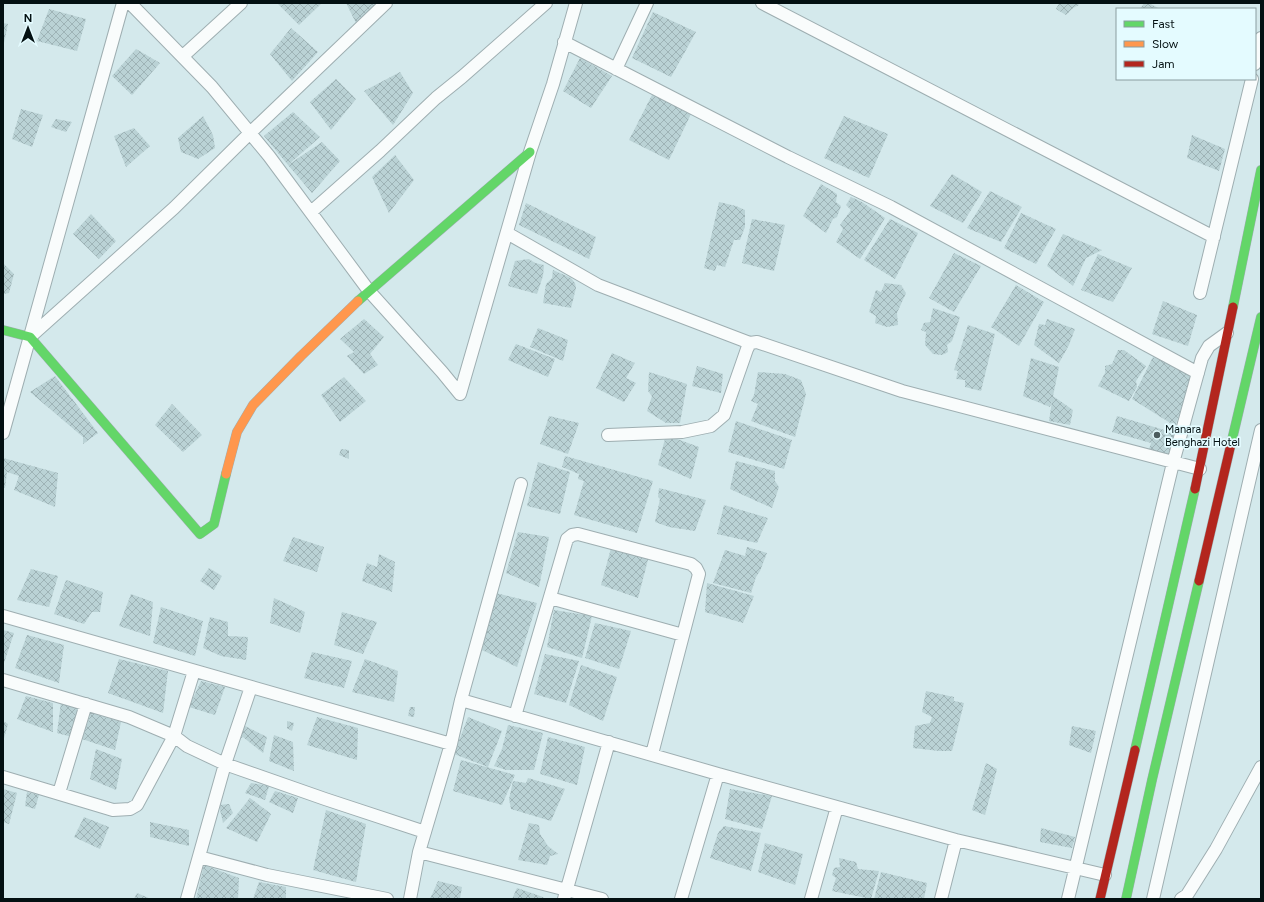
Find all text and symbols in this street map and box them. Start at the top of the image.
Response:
north arrow [8,8,48,48]
legend [1116,8,1256,80]
text: N [24,12,32,25]
text: Fast [1152,17,1175,31]
text: Slow [1152,37,1179,51]
text: Jam [1152,57,1175,71]
place label: Manara Benghazi Hotel [1165,423,1240,449]
marker: Manara Benghazi Hotel [1152,430,1162,440]

